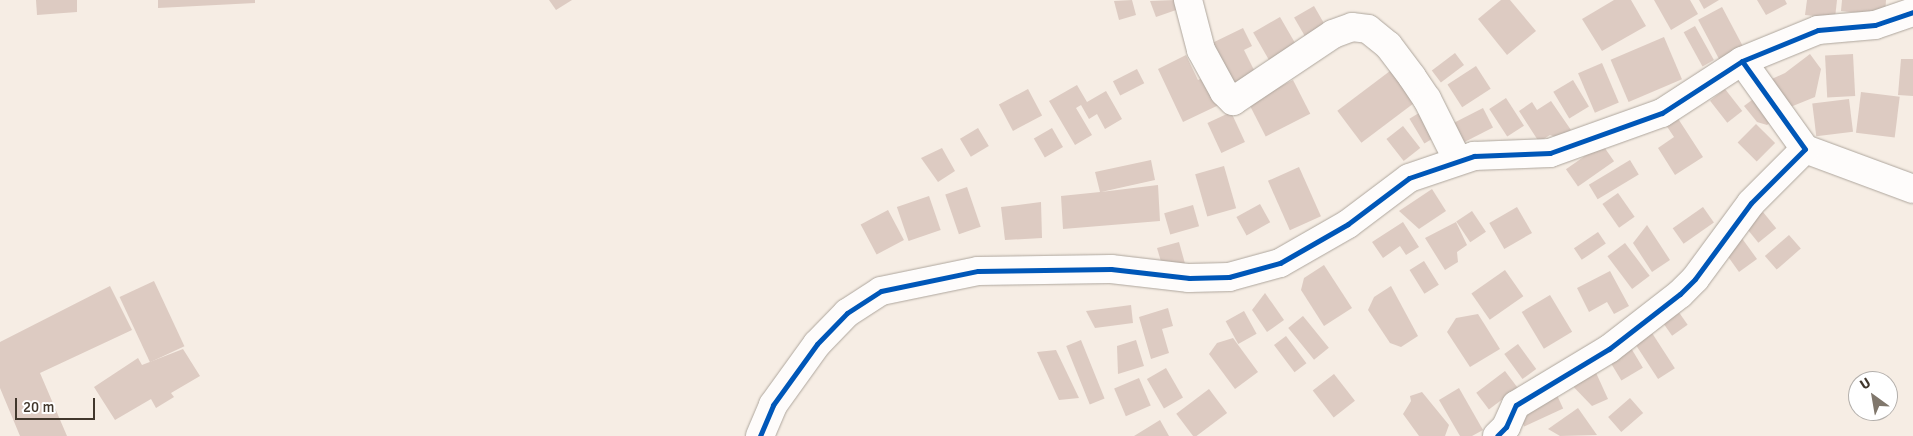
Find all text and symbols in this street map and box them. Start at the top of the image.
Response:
north arrow [1848,371,1898,421]
text: U [1857,374,1874,393]
scale bar [18,388,98,420]
text: 20 m [23,398,54,416]

